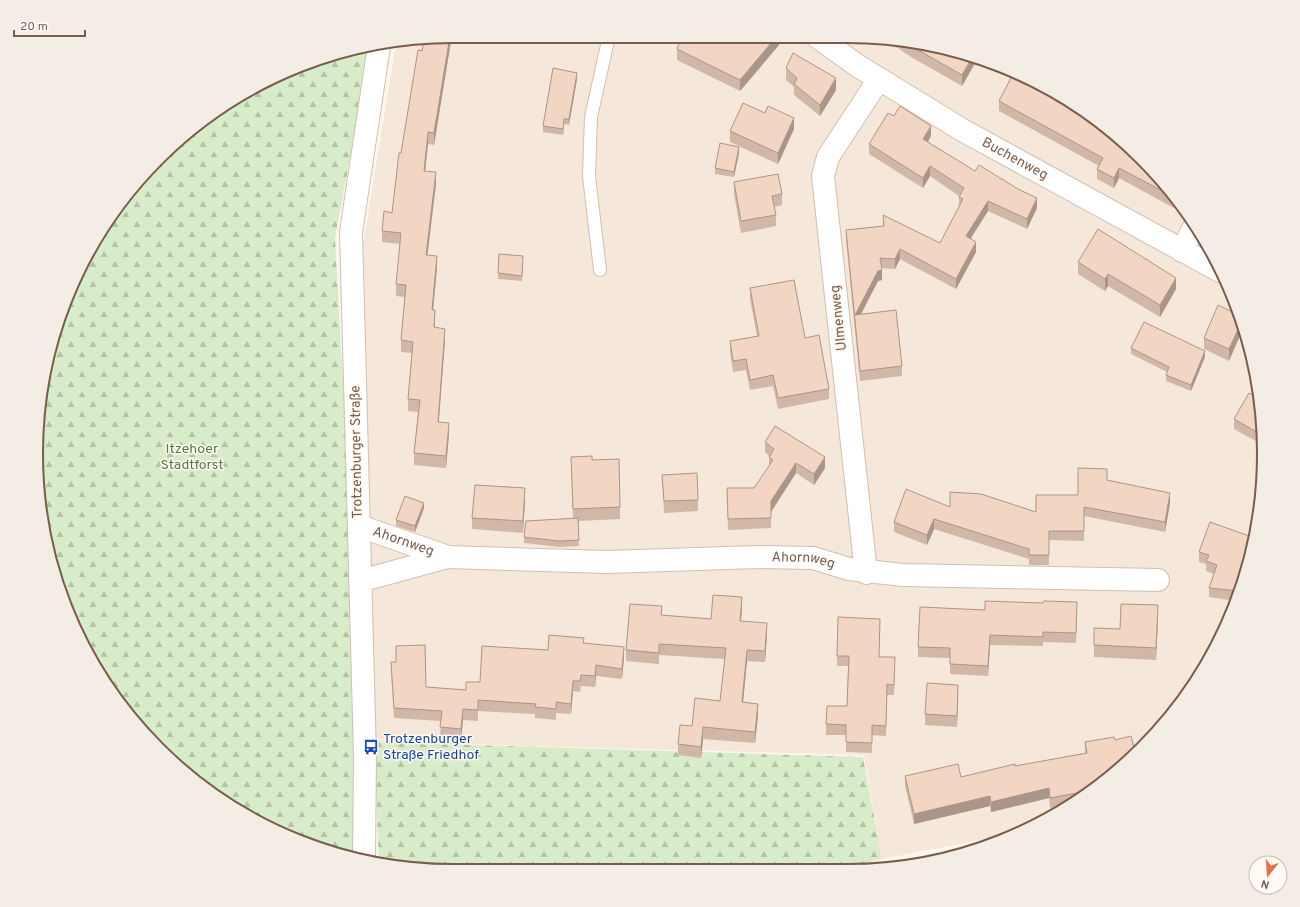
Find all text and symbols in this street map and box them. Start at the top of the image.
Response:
scale bar [14,12,85,38]
text: 20 m [20,19,48,35]
street label: Buchenweg [979,134,1051,184]
street label: Ulmenweg [827,284,851,352]
street label: Trotzenburger Straße [347,385,367,519]
park label: Itzehoer Stadtforst [160,441,224,474]
street label: Ahornweg [370,523,436,560]
street label: Ahornweg [771,549,837,573]
place label: Trotzenburger Straße Friedhof [383,731,479,764]
bus stop icon: Trotzenburger Straße Friedhof [362,738,380,756]
north arrow [1248,855,1288,895]
text: N [1260,876,1271,891]

